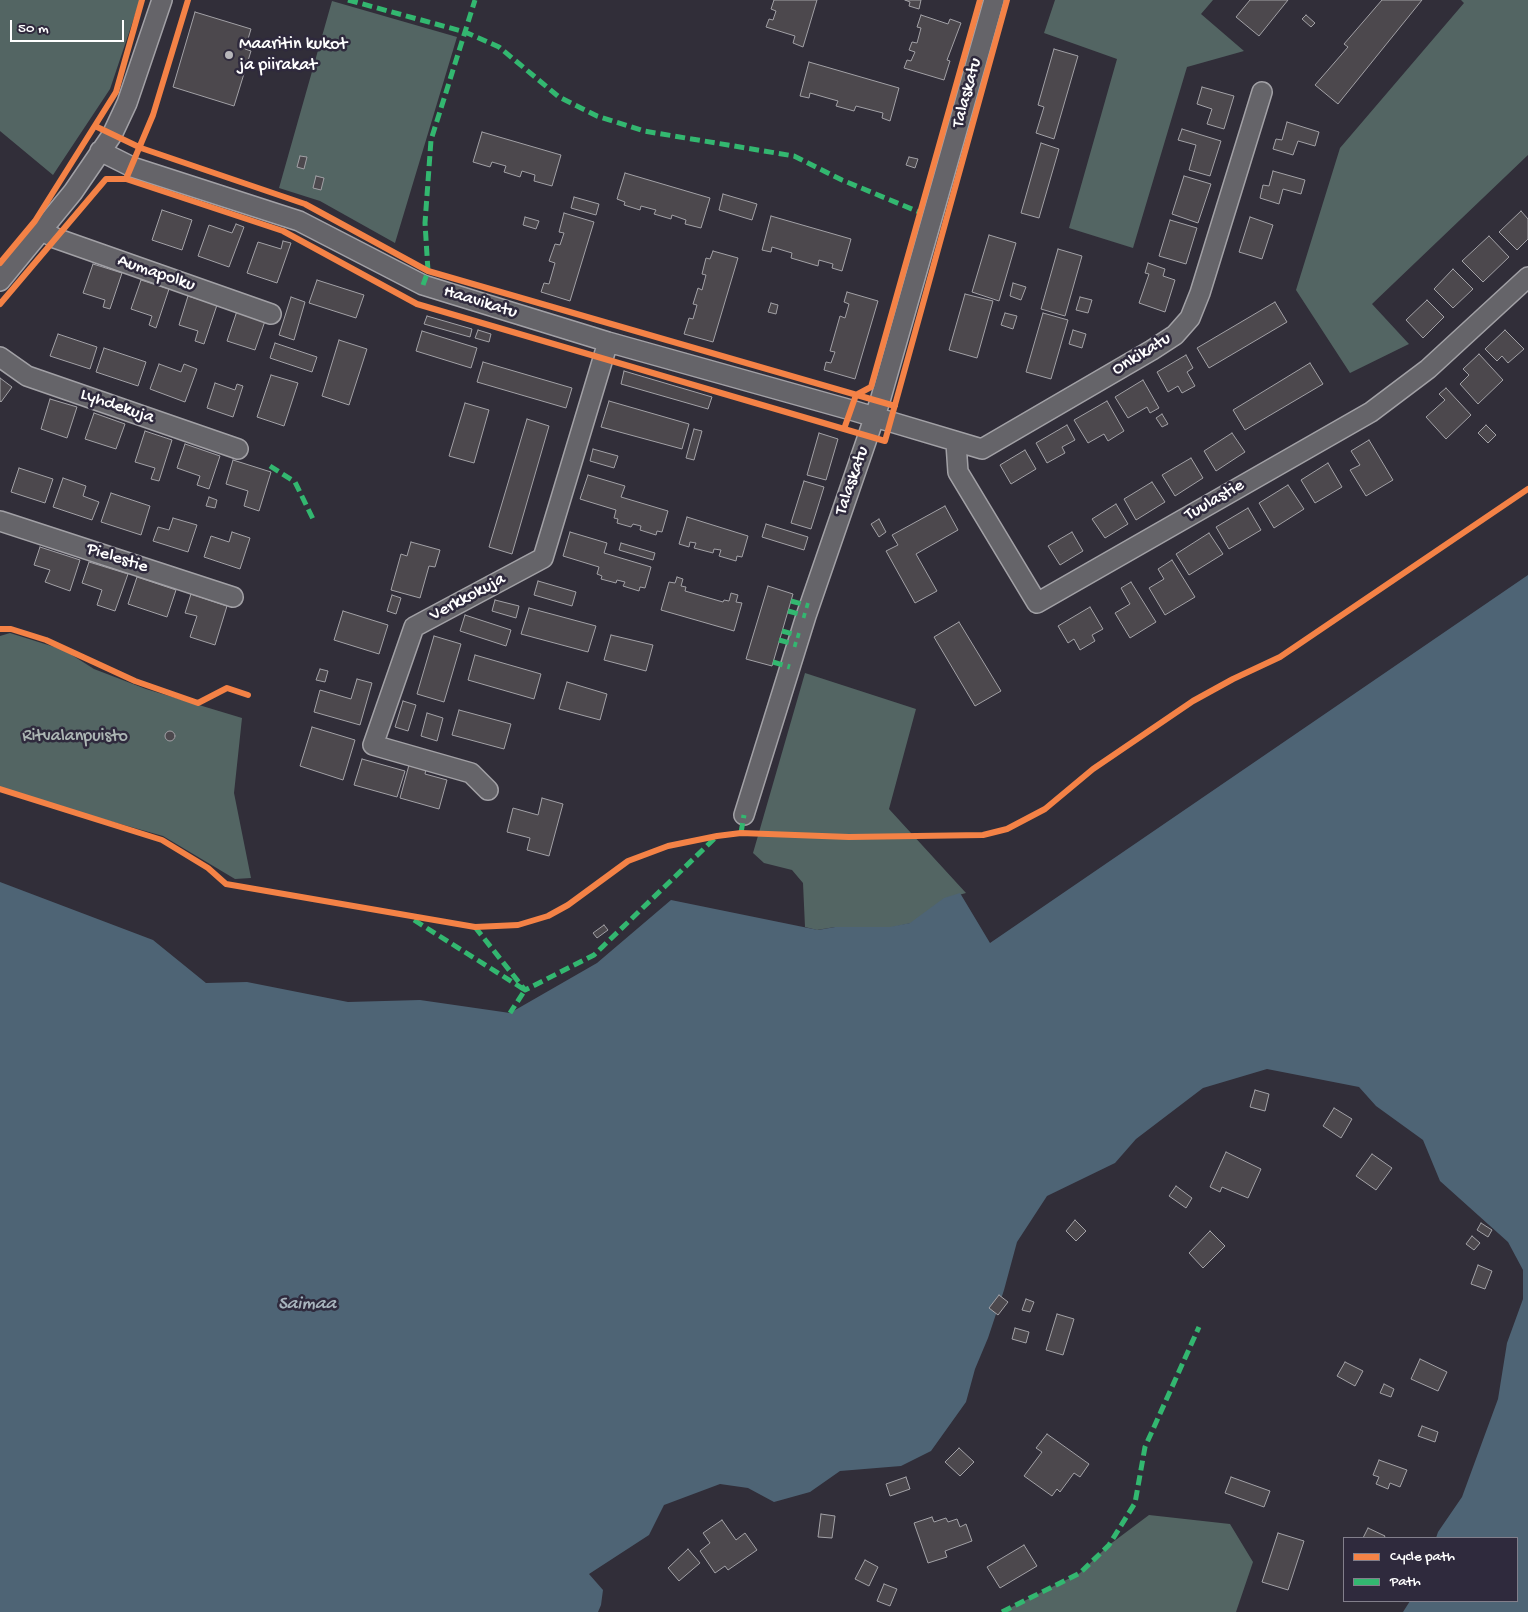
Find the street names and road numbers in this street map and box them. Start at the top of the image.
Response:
street label: Talaskatu [948,56,988,130]
street label: Aumapolku [114,251,198,297]
street label: Haavikatu [441,282,519,324]
street label: Onkikatu [1109,329,1175,381]
street label: Lyhdekuja [77,384,157,430]
street label: Talaskatu [831,444,875,518]
street label: Tuulastie [1181,475,1249,527]
street label: Pielestie [83,539,151,579]
street label: Verkkokuja [426,569,510,627]

